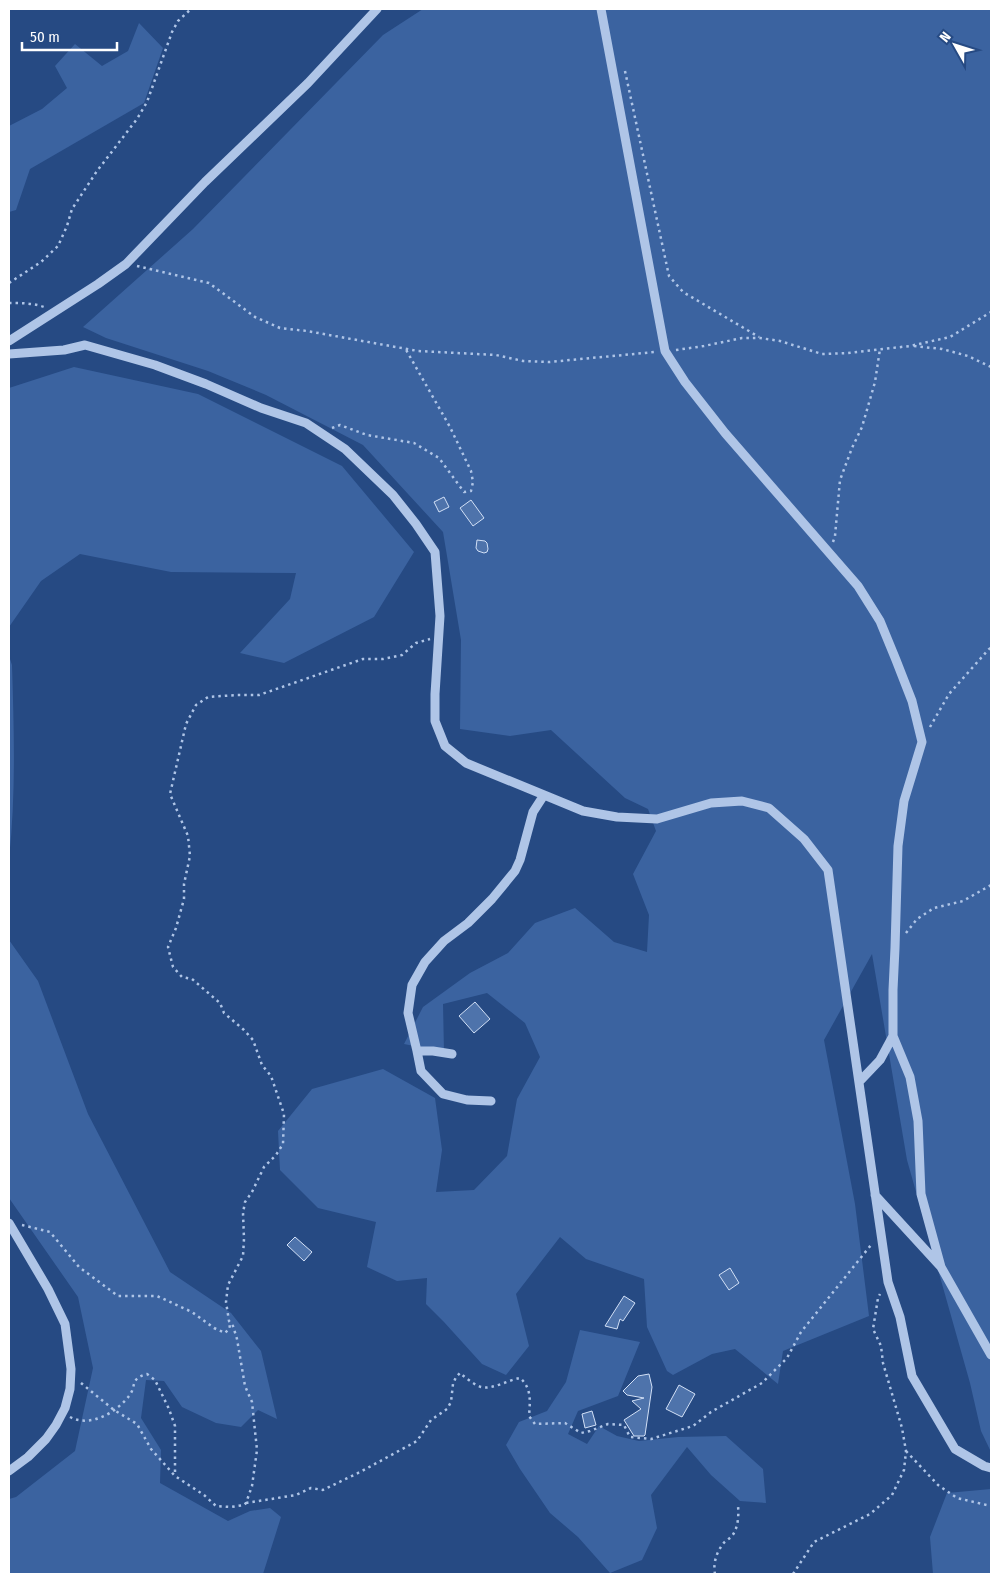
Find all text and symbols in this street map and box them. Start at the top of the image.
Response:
scale bar [22,20,118,52]
north arrow [930,20,980,70]
text: 50 m [30,28,60,46]
text: N [936,29,955,46]

